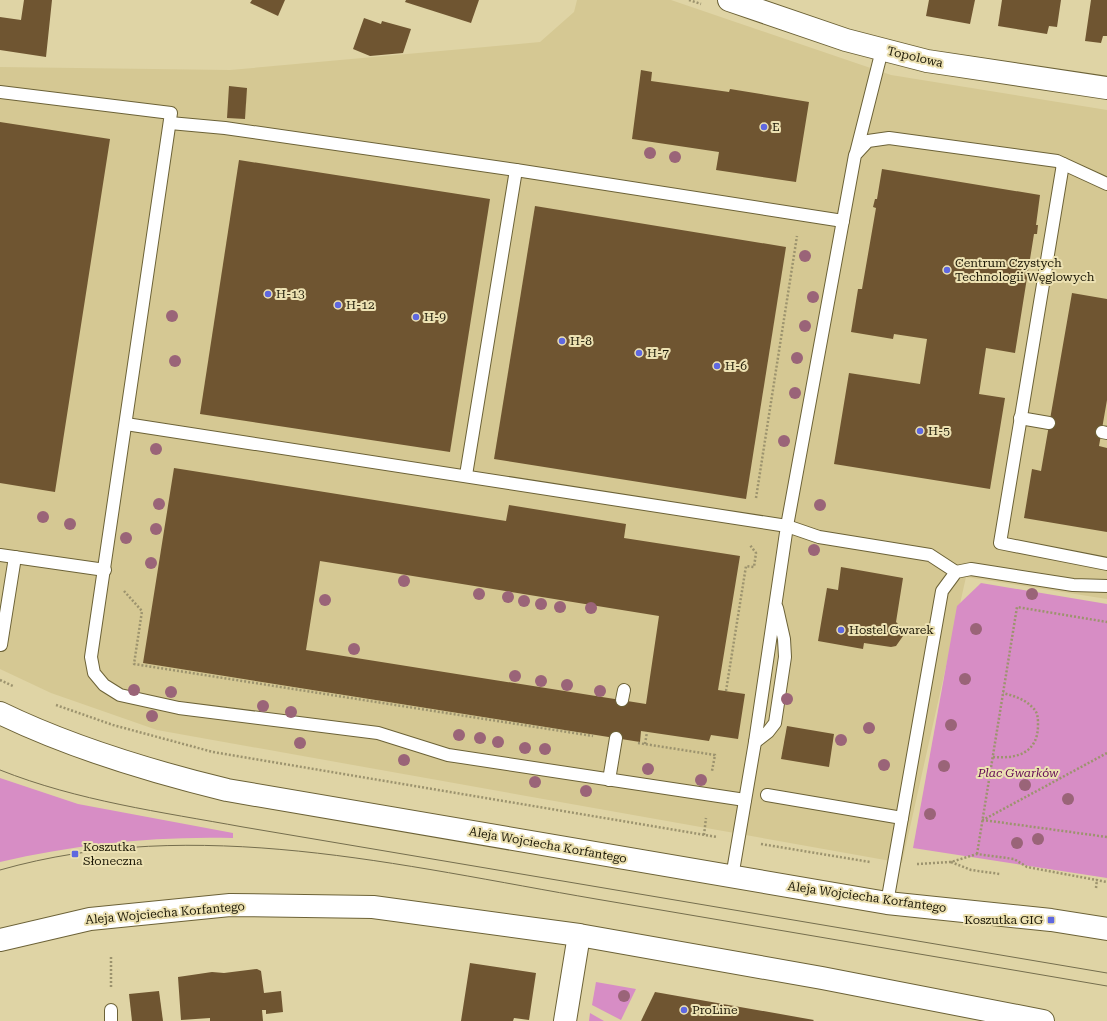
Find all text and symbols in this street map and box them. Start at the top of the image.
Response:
street label: Topolowa [886,44,945,70]
place label: E [772,120,780,134]
marker: E [759,122,769,132]
place label: Centrum Czystych Technologii Węglowych [955,256,1095,284]
marker: Centrum Czystych Technologii Węglowych [942,265,952,275]
place label: H-13 [276,287,305,301]
marker: H-13 [263,289,273,299]
place label: H-12 [346,298,375,312]
marker: H-12 [333,300,343,310]
place label: H-9 [424,310,446,324]
marker: H-9 [411,312,421,322]
place label: H-8 [570,334,592,348]
marker: H-8 [557,336,567,346]
place label: H-7 [647,346,669,360]
marker: H-7 [634,348,644,358]
place label: H-6 [725,359,747,373]
marker: H-6 [712,361,722,371]
place label: H-5 [928,424,950,438]
marker: H-5 [915,426,925,436]
place label: Hostel Gwarek [849,623,934,637]
marker: Hostel Gwarek [836,625,846,635]
park label: Plac Gwarków [977,766,1059,780]
street label: Aleja Wojciecha Korfantego [468,824,628,866]
place label: Koszutka Słoneczna [83,840,143,868]
marker: Koszutka Słoneczna [70,849,80,859]
street label: Aleja Wojciecha Korfantego [787,879,947,915]
street label: Aleja Wojciecha Korfantego [85,899,245,927]
place label: Koszutka GIG [964,913,1044,927]
marker: Koszutka GIG [1046,915,1056,925]
place label: ProLine [692,1003,738,1017]
marker: ProLine [679,1005,689,1015]

